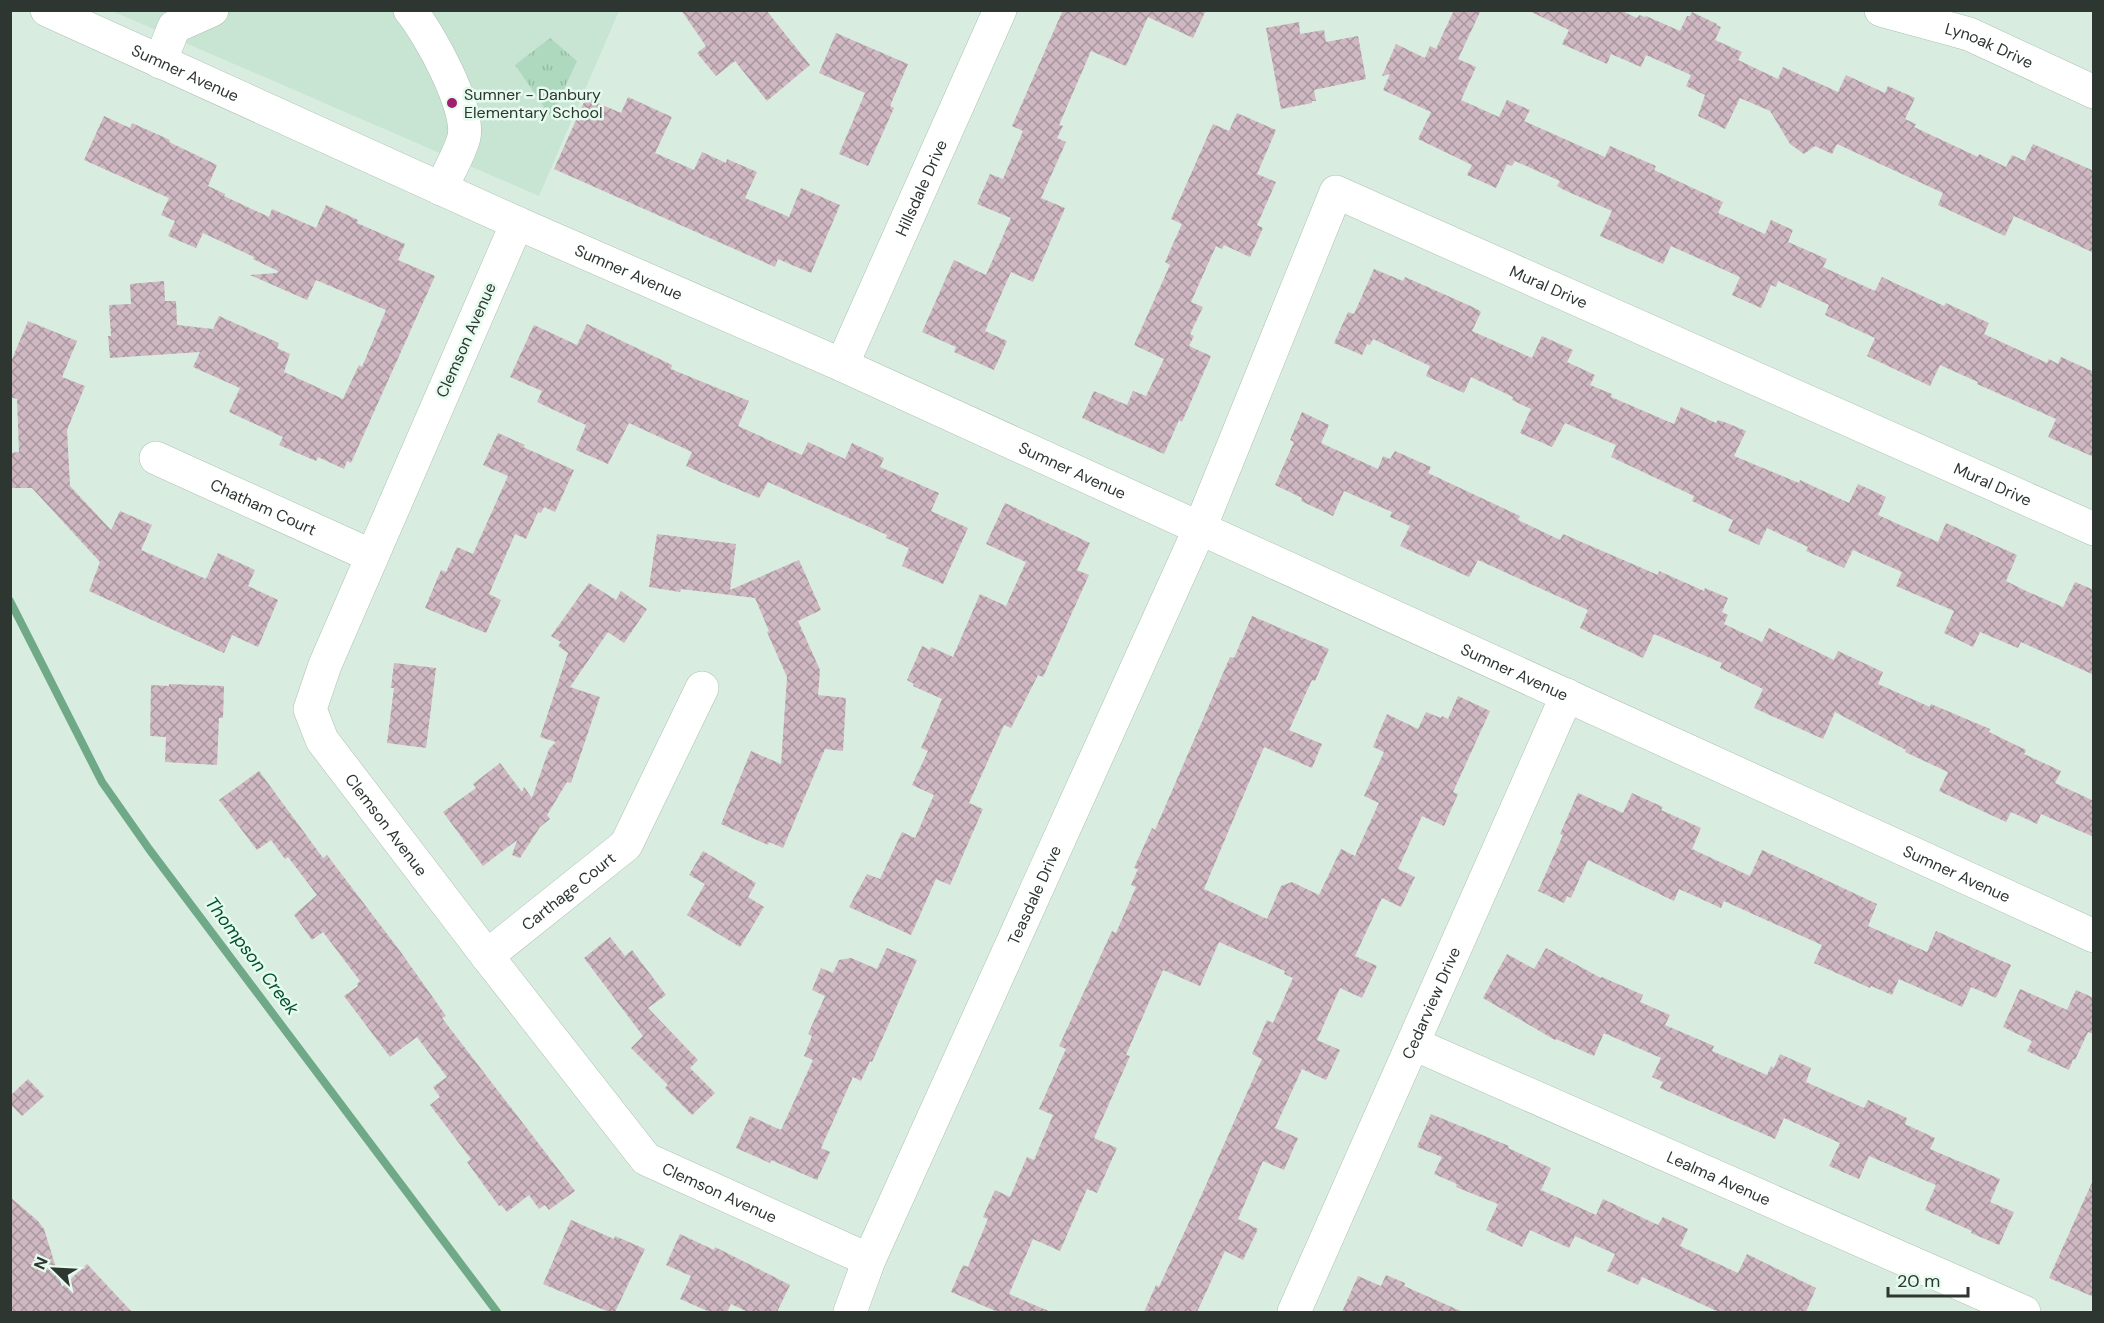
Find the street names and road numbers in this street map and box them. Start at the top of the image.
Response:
street label: Lynoak Drive [1943,17,2037,73]
street label: Sumner Avenue [128,39,242,106]
street label: Hillsdale Drive [890,136,952,239]
street label: Sumner Avenue [572,239,686,305]
street label: Mural Drive [1507,260,1591,313]
street label: Clemson Avenue [431,279,501,401]
street label: Sumner Avenue [1016,437,1129,504]
street label: Mural Drive [1951,458,2035,510]
street label: Chatham Court [207,474,320,540]
street label: Sumner Avenue [1458,638,1572,705]
street label: Clemson Avenue [341,769,433,880]
street label: Sumner Avenue [1900,840,2014,907]
street label: Teasdale Drive [1002,842,1066,948]
street label: Carthage Court [517,847,620,935]
street label: Cedarview Drive [1397,943,1465,1062]
street label: Lealma Avenue [1664,1146,1774,1210]
street label: Clemson Avenue [659,1157,780,1227]

